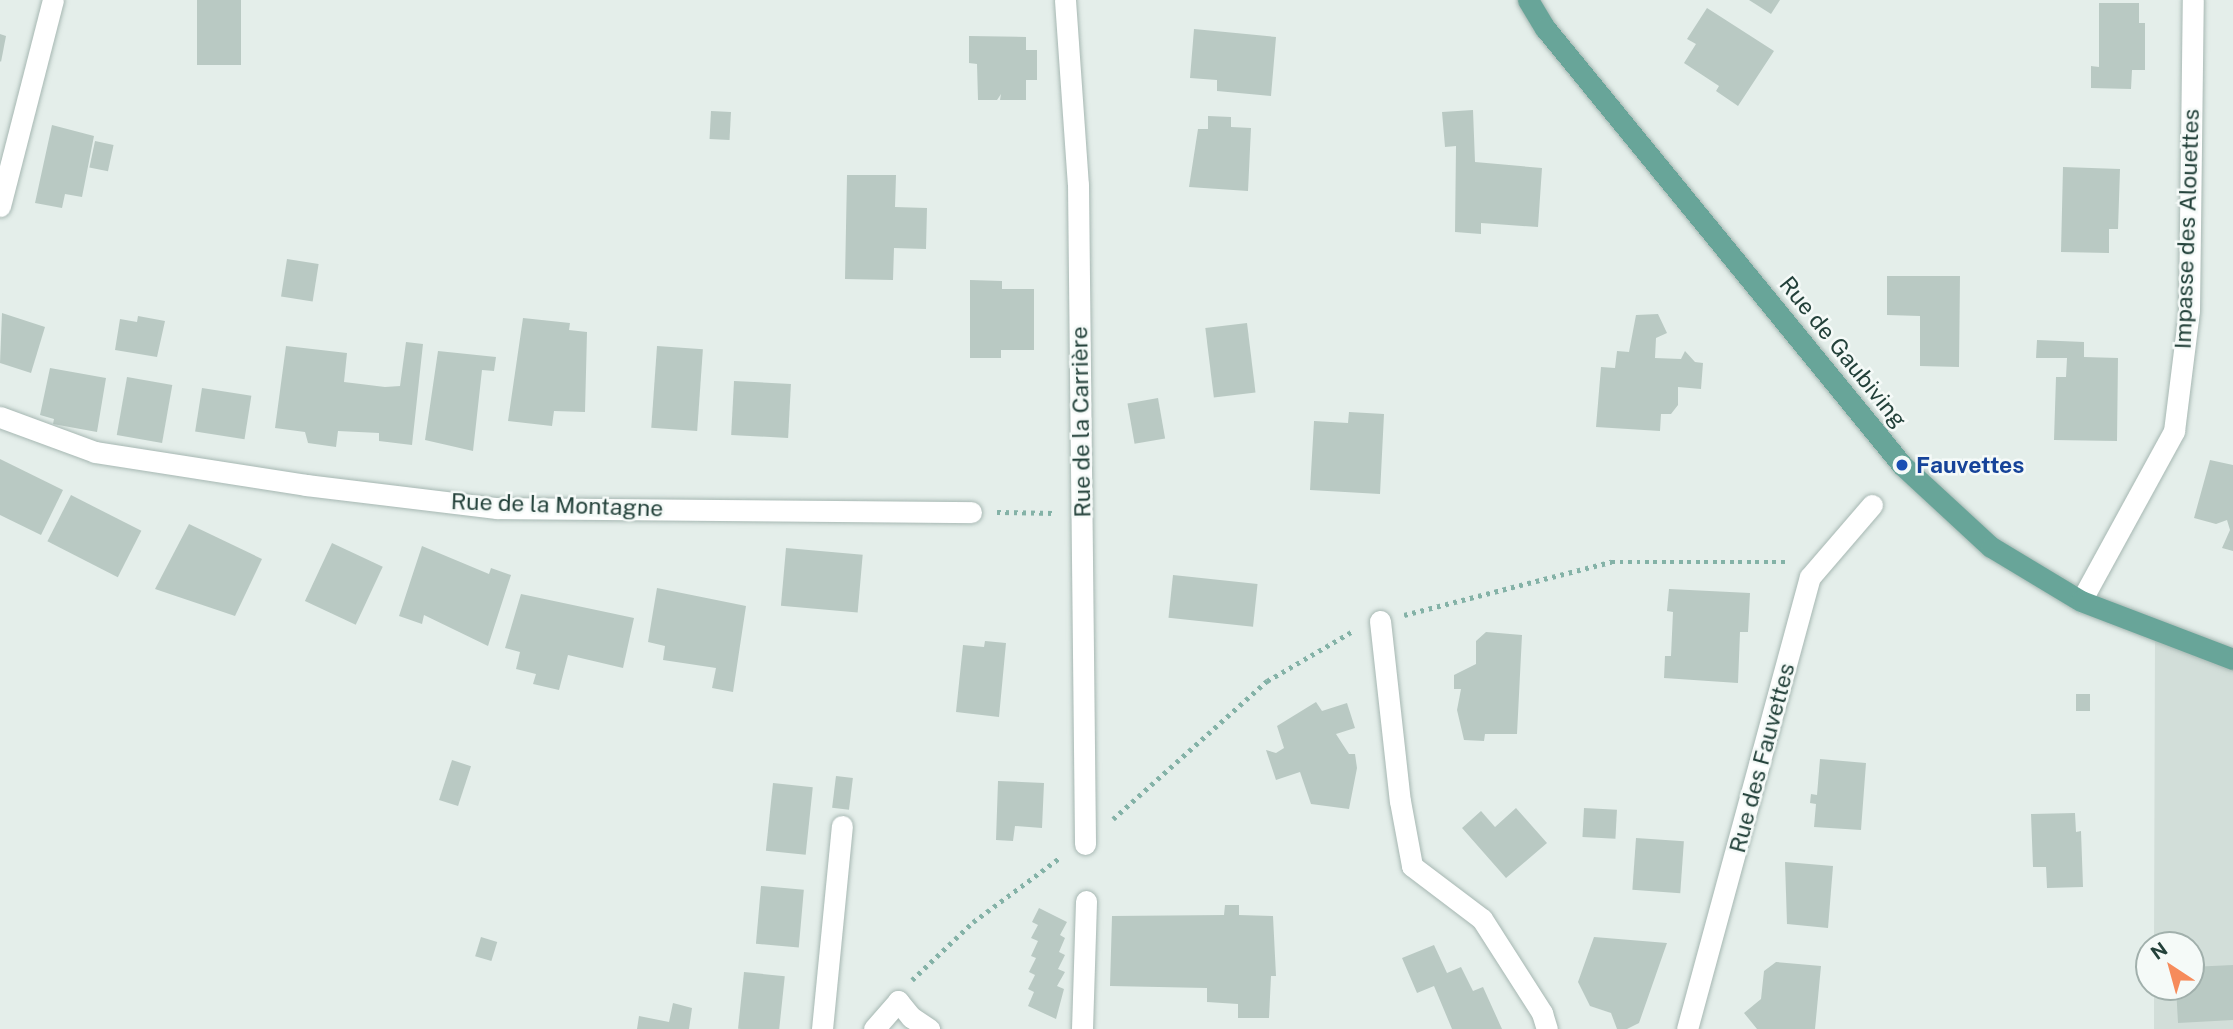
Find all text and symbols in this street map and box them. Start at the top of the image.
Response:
street label: Impasse des Alouettes [2169,108,2205,350]
street label: Rue de Gaubiving [1773,271,1913,433]
street label: Rue de la Carrière [1066,326,1096,518]
place label: Fauvettes [1916,451,2024,479]
marker: Fauvettes [1894,457,1910,473]
street label: Rue de la Montagne [450,487,664,523]
street label: Rue des Fauvettes [1723,660,1801,856]
north arrow [2135,931,2205,1001]
text: N [2146,937,2171,964]

